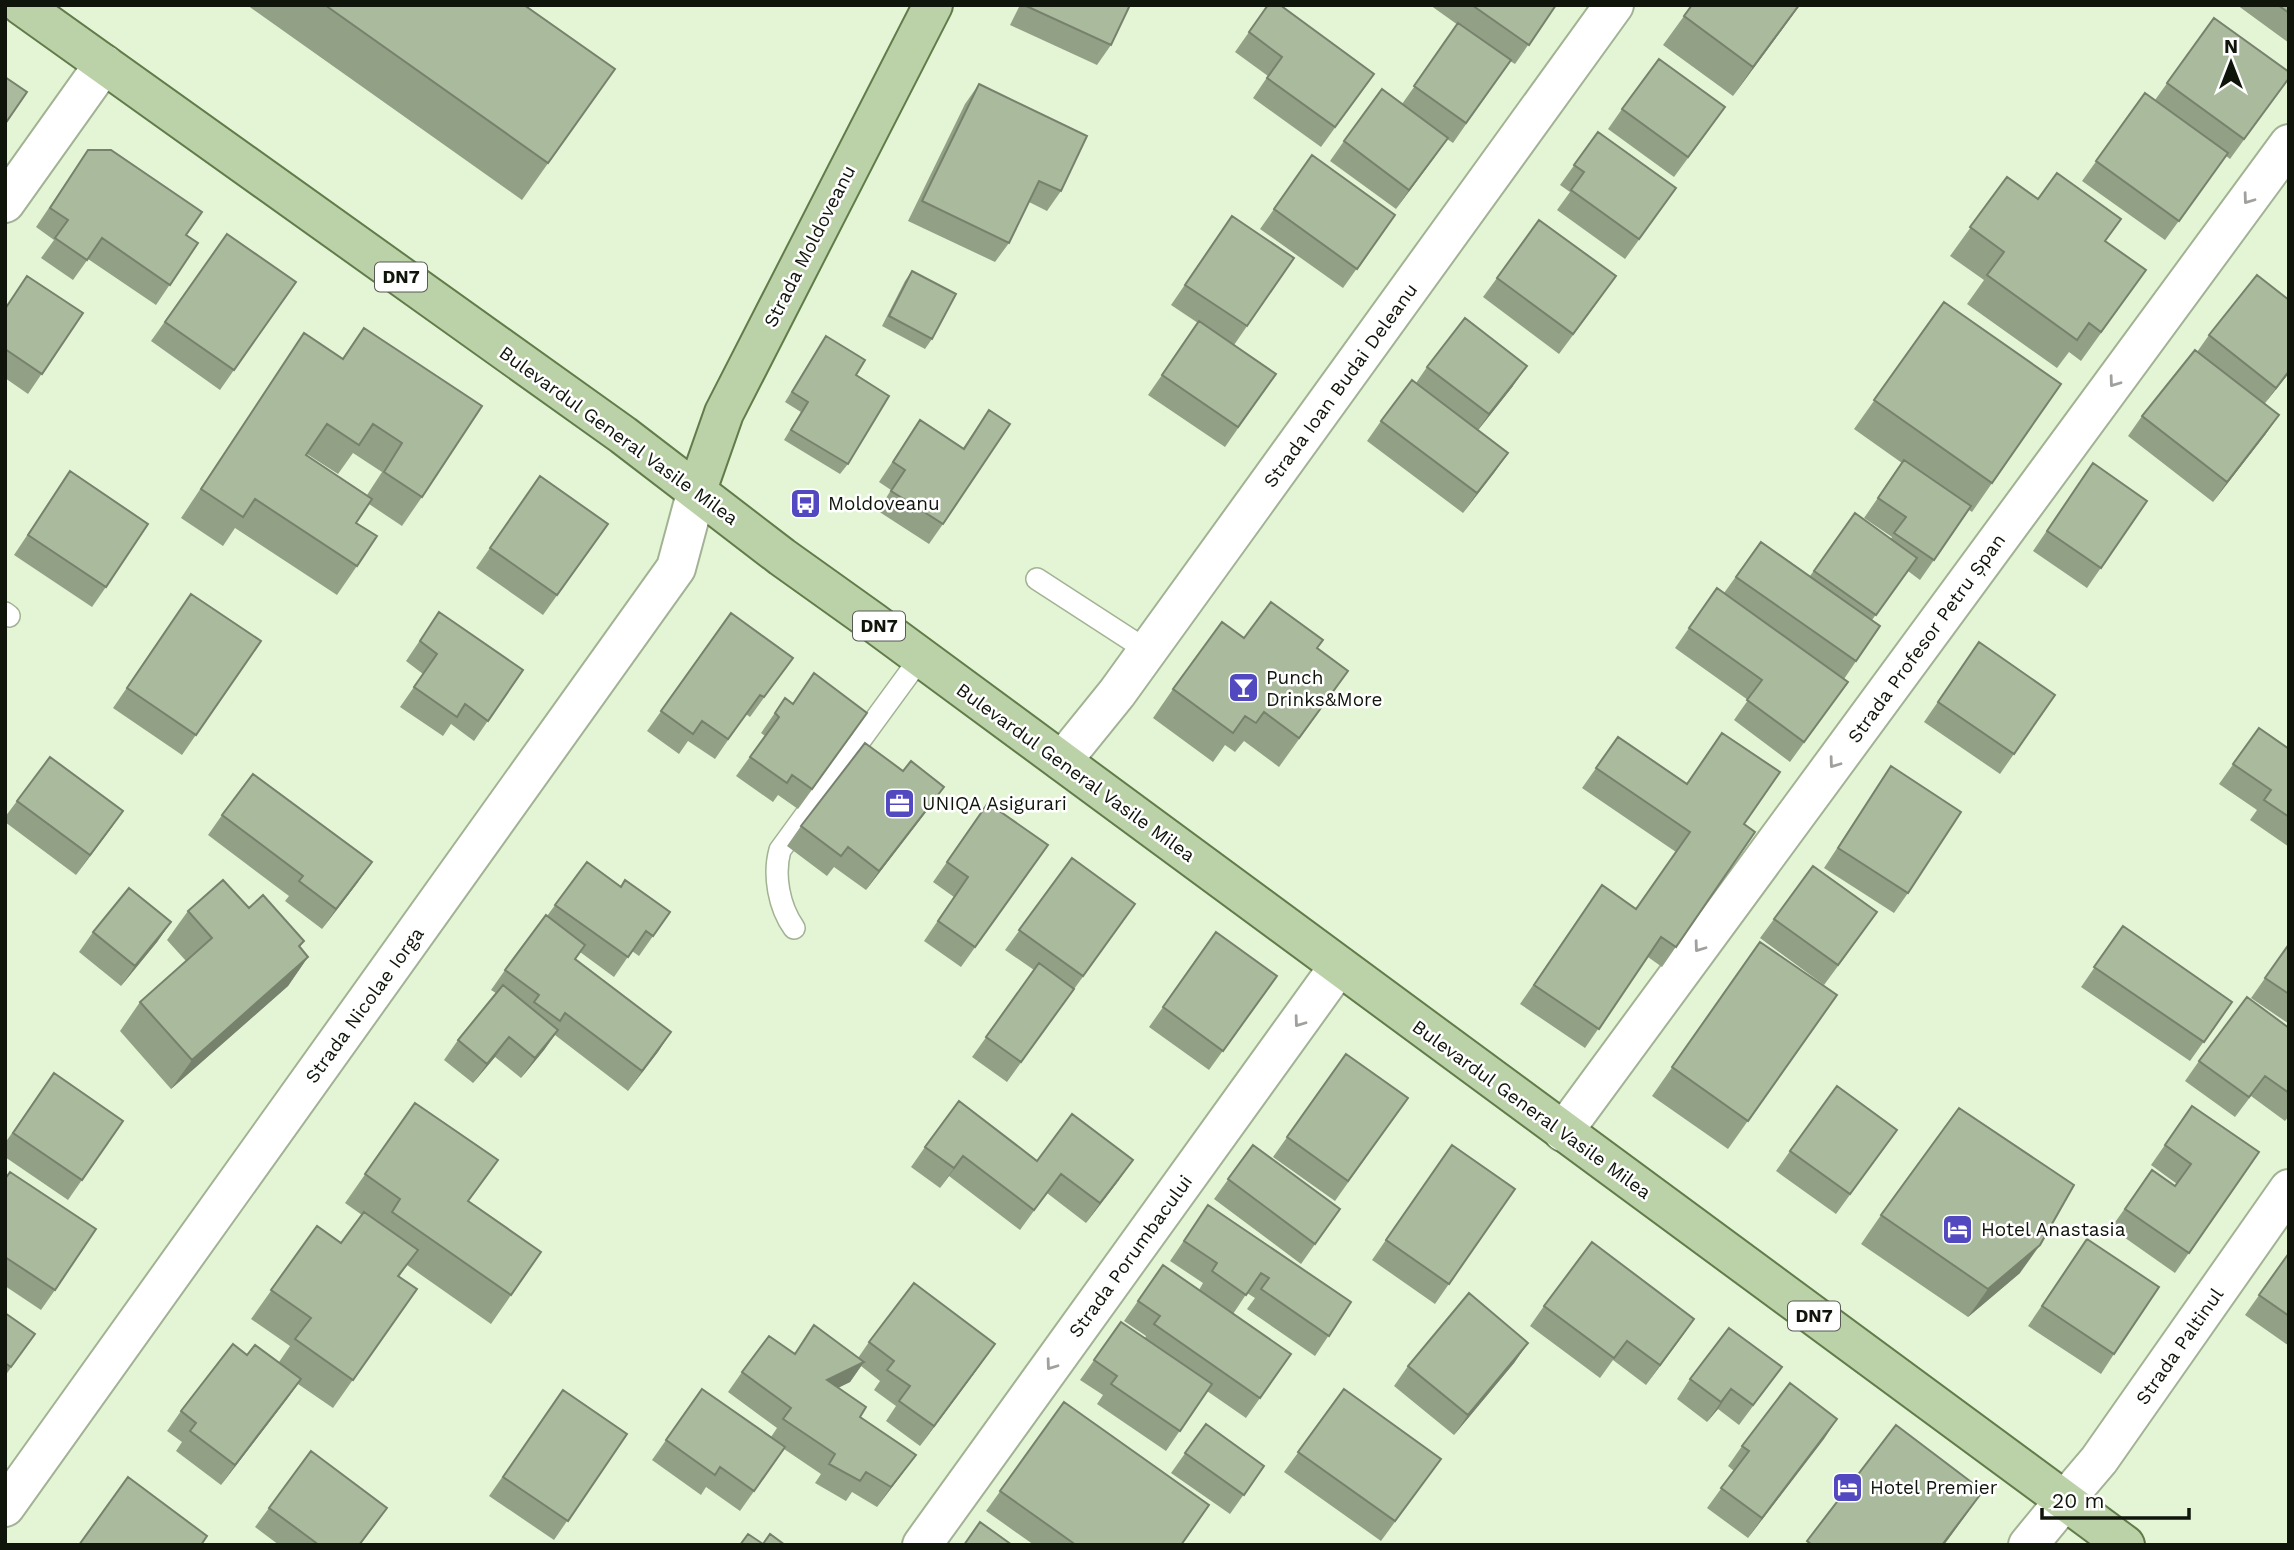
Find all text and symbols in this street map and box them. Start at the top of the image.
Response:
north arrow [2196,28,2266,98]
text: N [2224,35,2238,58]
street label: Strada Moldoveanu [759,161,860,331]
one-way arrow [2244,191,2257,204]
road number: DN7 [375,262,427,292]
street label: Strada Ioan Budai Deleanu [1259,279,1422,492]
street label: Bulevardul General Vasile Milea [495,341,743,530]
one-way arrow [2109,374,2122,387]
bus stop icon: Moldoveanu [788,486,822,520]
place label: Moldoveanu [828,492,940,515]
street label: Strada Profesor Petru Șpan [1843,529,2010,748]
road number: DN7 [853,612,905,640]
place label: Punch Drinks&More [1266,666,1382,711]
bar icon: Punch Drinks&More [1226,671,1260,705]
street label: Bulevardul General Vasile Milea [952,678,1200,867]
one-way arrow [1830,755,1842,768]
office icon: UNIQA Asigurari [882,786,916,820]
place label: UNIQA Asigurari [922,792,1067,815]
street label: Strada Nicolae Iorga [300,923,429,1088]
one-way arrow [1695,939,1708,951]
one-way arrow [1295,1014,1307,1027]
street label: Bulevardul General Vasile Milea [1408,1015,1656,1204]
street label: Strada Porumbacului [1064,1171,1197,1342]
hotel icon: Hotel Anastasia [1941,1212,1975,1246]
place label: Hotel Anastasia [1981,1218,2126,1241]
street label: Strada Paltinul [2131,1283,2228,1409]
road number: DN7 [1788,1302,1840,1330]
one-way arrow [1047,1357,1059,1370]
hotel icon: Hotel Premier [1830,1470,1864,1504]
place label: Hotel Premier [1870,1476,1998,1499]
scale bar [2042,1476,2189,1520]
text: 20 m [2052,1488,2104,1513]

